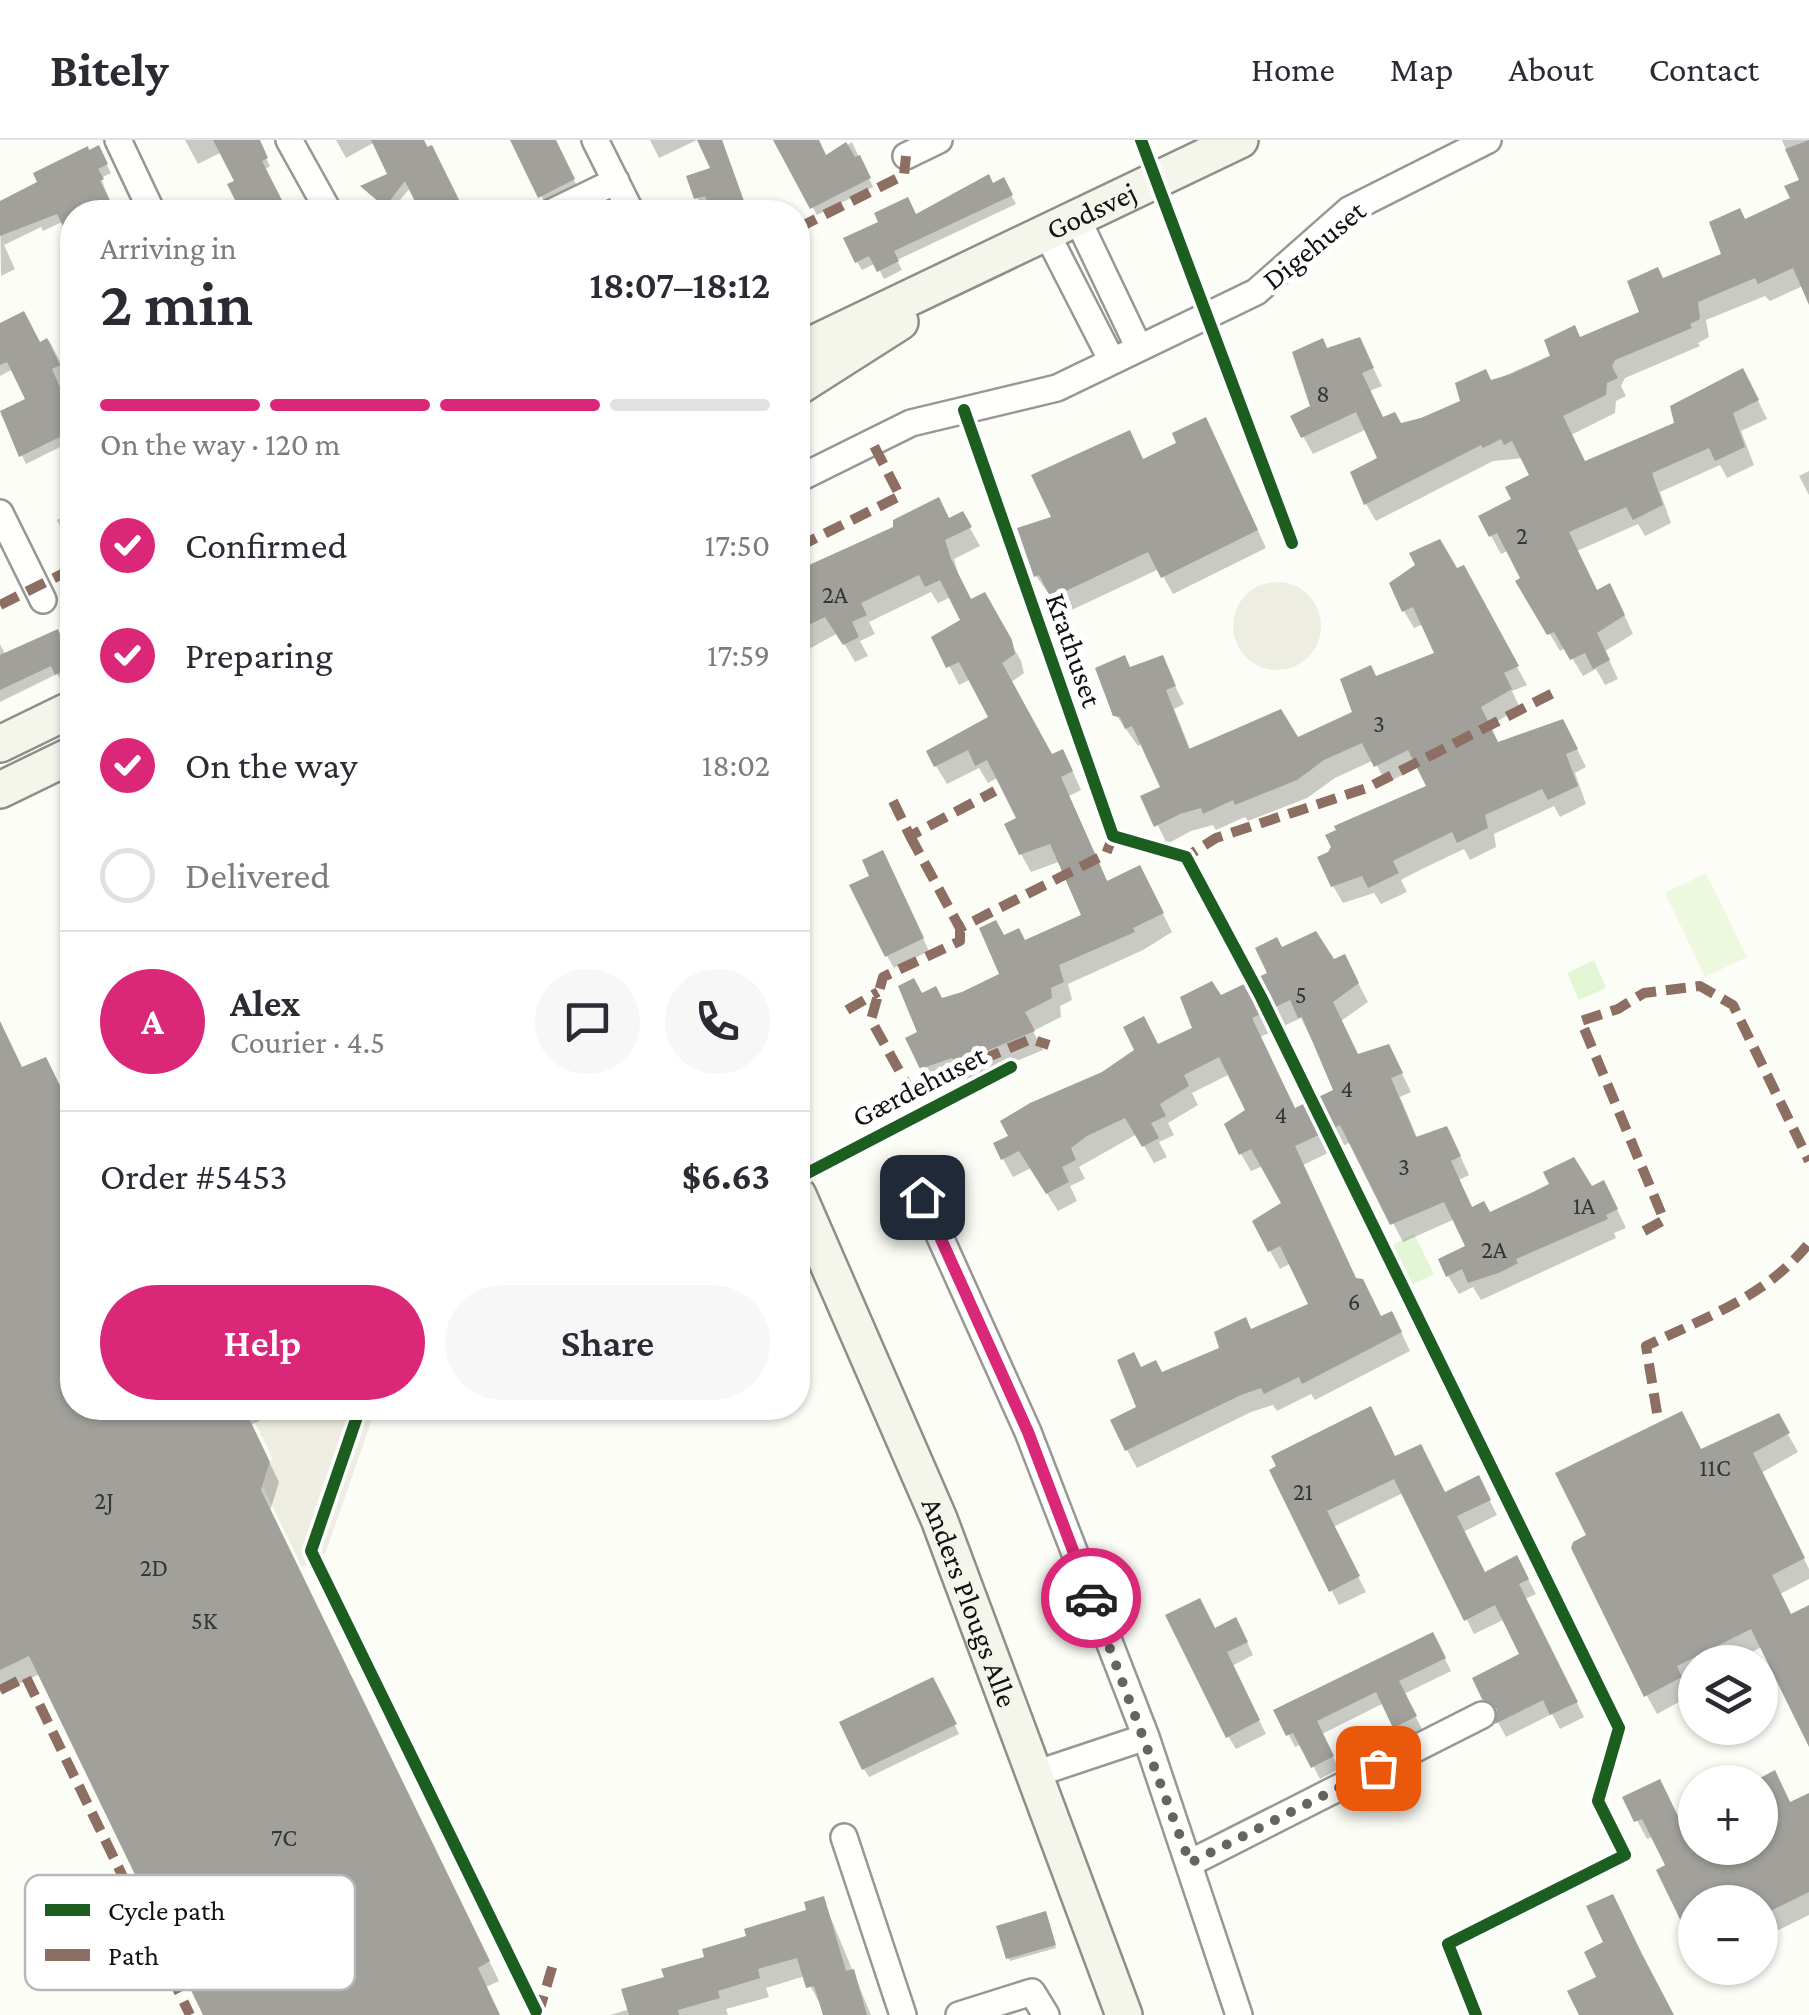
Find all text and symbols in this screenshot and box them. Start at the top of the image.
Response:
text: Bitely [50,43,169,96]
text: Home [1251,50,1335,89]
text: Map [1390,50,1453,89]
text: About [1508,50,1594,89]
text: Contact [1649,50,1759,89]
street label: Godsvej [1041,175,1142,246]
street label: Digehuset [1256,193,1373,297]
text: Arriving in [100,230,237,266]
text: 18:07–18:12 [589,264,770,306]
text: 2 min [100,267,253,339]
house number: 8 [1316,380,1330,407]
text: On the way · 120 m [100,426,341,462]
icon: check [100,518,155,573]
house number: 2 [1516,522,1528,549]
text: Confirmed [185,524,348,566]
text: 17:50 [705,527,770,563]
house number: 2A [822,581,849,608]
street label: Krathuset [1040,589,1110,712]
icon: check [100,628,155,683]
text: Preparing [185,634,333,676]
text: 17:59 [707,637,770,673]
house number: 3 [1373,710,1385,737]
icon: check [100,738,155,793]
text: On the way [185,744,357,786]
text: 18:02 [702,747,770,783]
text: Delivered [185,854,330,896]
button: chat [535,969,640,1074]
button: phone [665,969,770,1074]
house number: 5 [1295,981,1307,1008]
text: Alex [230,982,300,1024]
text: A [141,1000,164,1042]
text: Courier · 4.5 [230,1024,385,1060]
street label: Gærdehuset [847,1037,992,1133]
house number: 4 [1341,1075,1353,1102]
house number: 4 [1275,1101,1287,1128]
house number: 3 [1398,1153,1410,1180]
text: Order #5453 [100,1155,288,1197]
text: $6.63 [682,1155,770,1197]
pin [880,1155,965,1240]
icon: home [895,1170,950,1225]
house number: 1A [1573,1192,1596,1219]
house number: 2A [1481,1236,1508,1263]
button: Help [100,1285,425,1400]
button: Share [445,1285,770,1400]
house number: 6 [1348,1288,1360,1315]
house number: 11C [1699,1454,1731,1481]
house number: 21 [1293,1478,1313,1505]
house number: 2J [94,1487,114,1515]
street label: Anders Plougs Alle [915,1492,1025,1711]
courier [1041,1548,1141,1648]
house number: 2D [140,1554,168,1581]
icon: car [1064,1571,1119,1626]
house number: 5K [191,1607,218,1634]
map controls [1678,1645,1778,1985]
button: layers [1678,1645,1778,1745]
pin [1336,1726,1421,1811]
icon: bag [1351,1741,1406,1796]
button: + [1678,1765,1778,1865]
house number: 7C [271,1824,297,1851]
legend [25,1875,355,1990]
button: − [1678,1885,1778,1985]
text: Cycle path [108,1895,225,1926]
text: Path [108,1940,159,1971]

